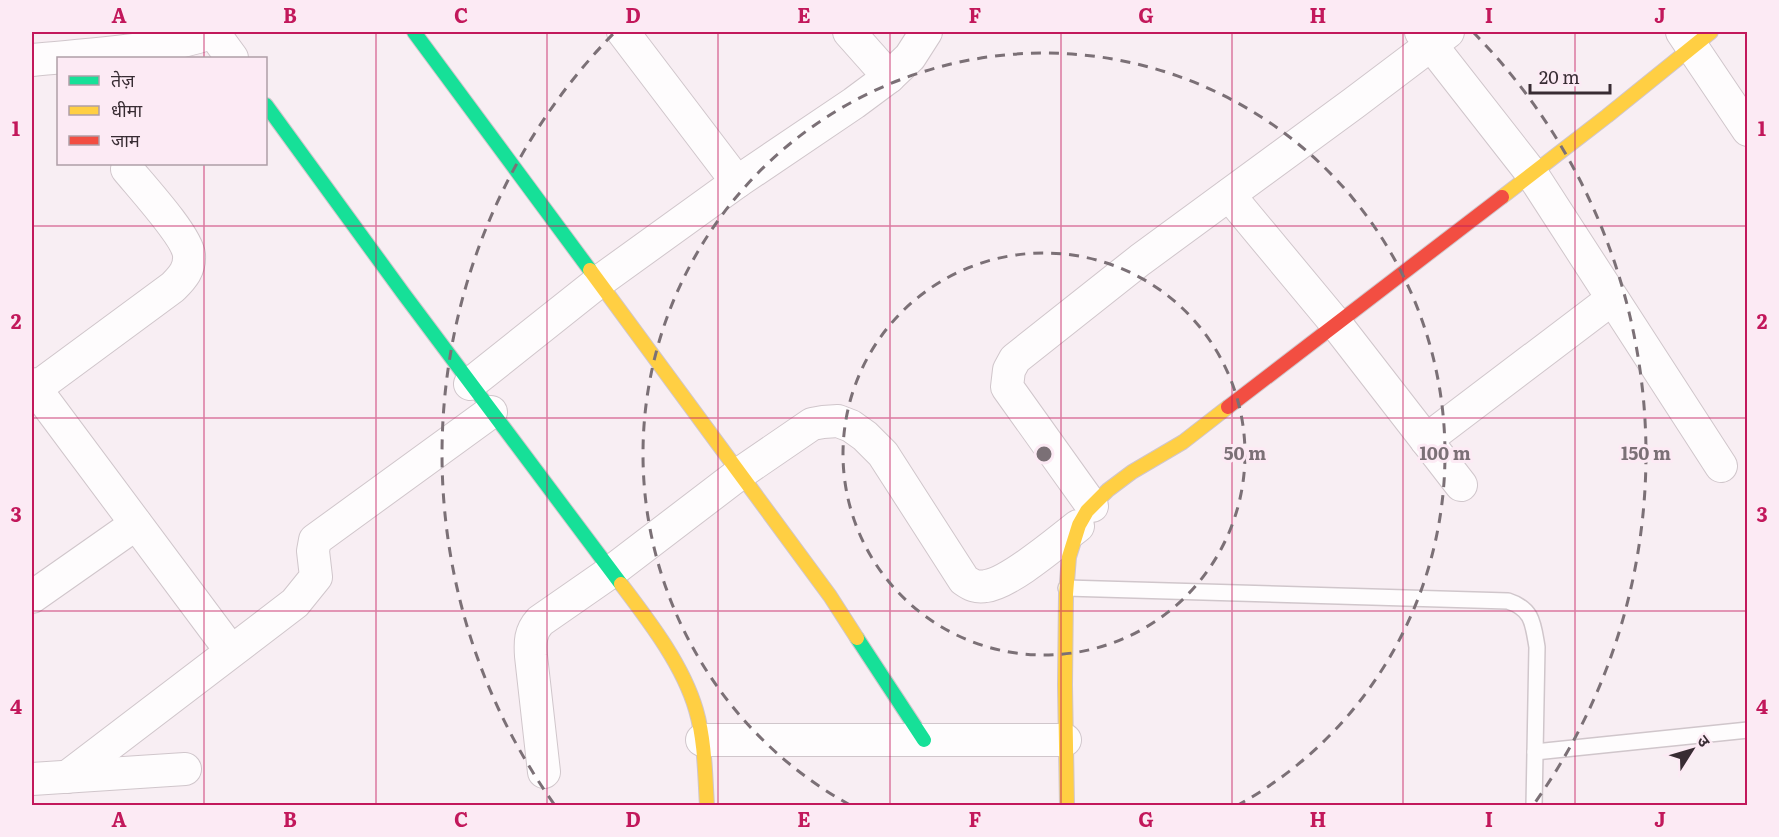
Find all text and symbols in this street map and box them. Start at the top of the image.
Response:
text: A [111,0,127,29]
text: B [283,0,297,29]
text: C [454,0,468,29]
text: D [625,0,641,29]
text: E [797,0,811,29]
text: F [969,0,982,29]
text: G [1138,0,1154,29]
text: H [1310,0,1326,29]
text: I [1485,0,1493,29]
text: J [1654,0,1666,29]
legend [57,57,267,165]
scale bar [1530,57,1610,95]
text: 20 m [1539,63,1580,90]
text: तेज़ [111,66,135,93]
text: धीमा [111,96,142,123]
text: 1 [12,112,20,142]
text: 1 [1758,112,1766,142]
text: जाम [111,126,141,153]
text: 2 [11,305,22,335]
text: 2 [1757,305,1768,335]
text: 50 m [1224,439,1266,466]
text: 100 m [1419,439,1471,466]
text: 150 m [1621,439,1671,466]
centre of rings [1034,444,1054,464]
text: 3 [10,498,22,528]
text: 3 [1756,498,1768,528]
text: 4 [10,690,22,720]
text: 4 [1756,690,1768,720]
north arrow [1662,720,1722,780]
text: उ [1692,729,1718,752]
text: A [111,803,127,833]
text: B [283,803,297,833]
text: C [454,803,468,833]
text: D [625,803,641,833]
text: E [797,803,811,833]
text: F [969,803,982,833]
text: G [1138,803,1154,833]
text: H [1310,803,1326,833]
text: I [1485,803,1493,833]
text: J [1654,803,1666,833]

